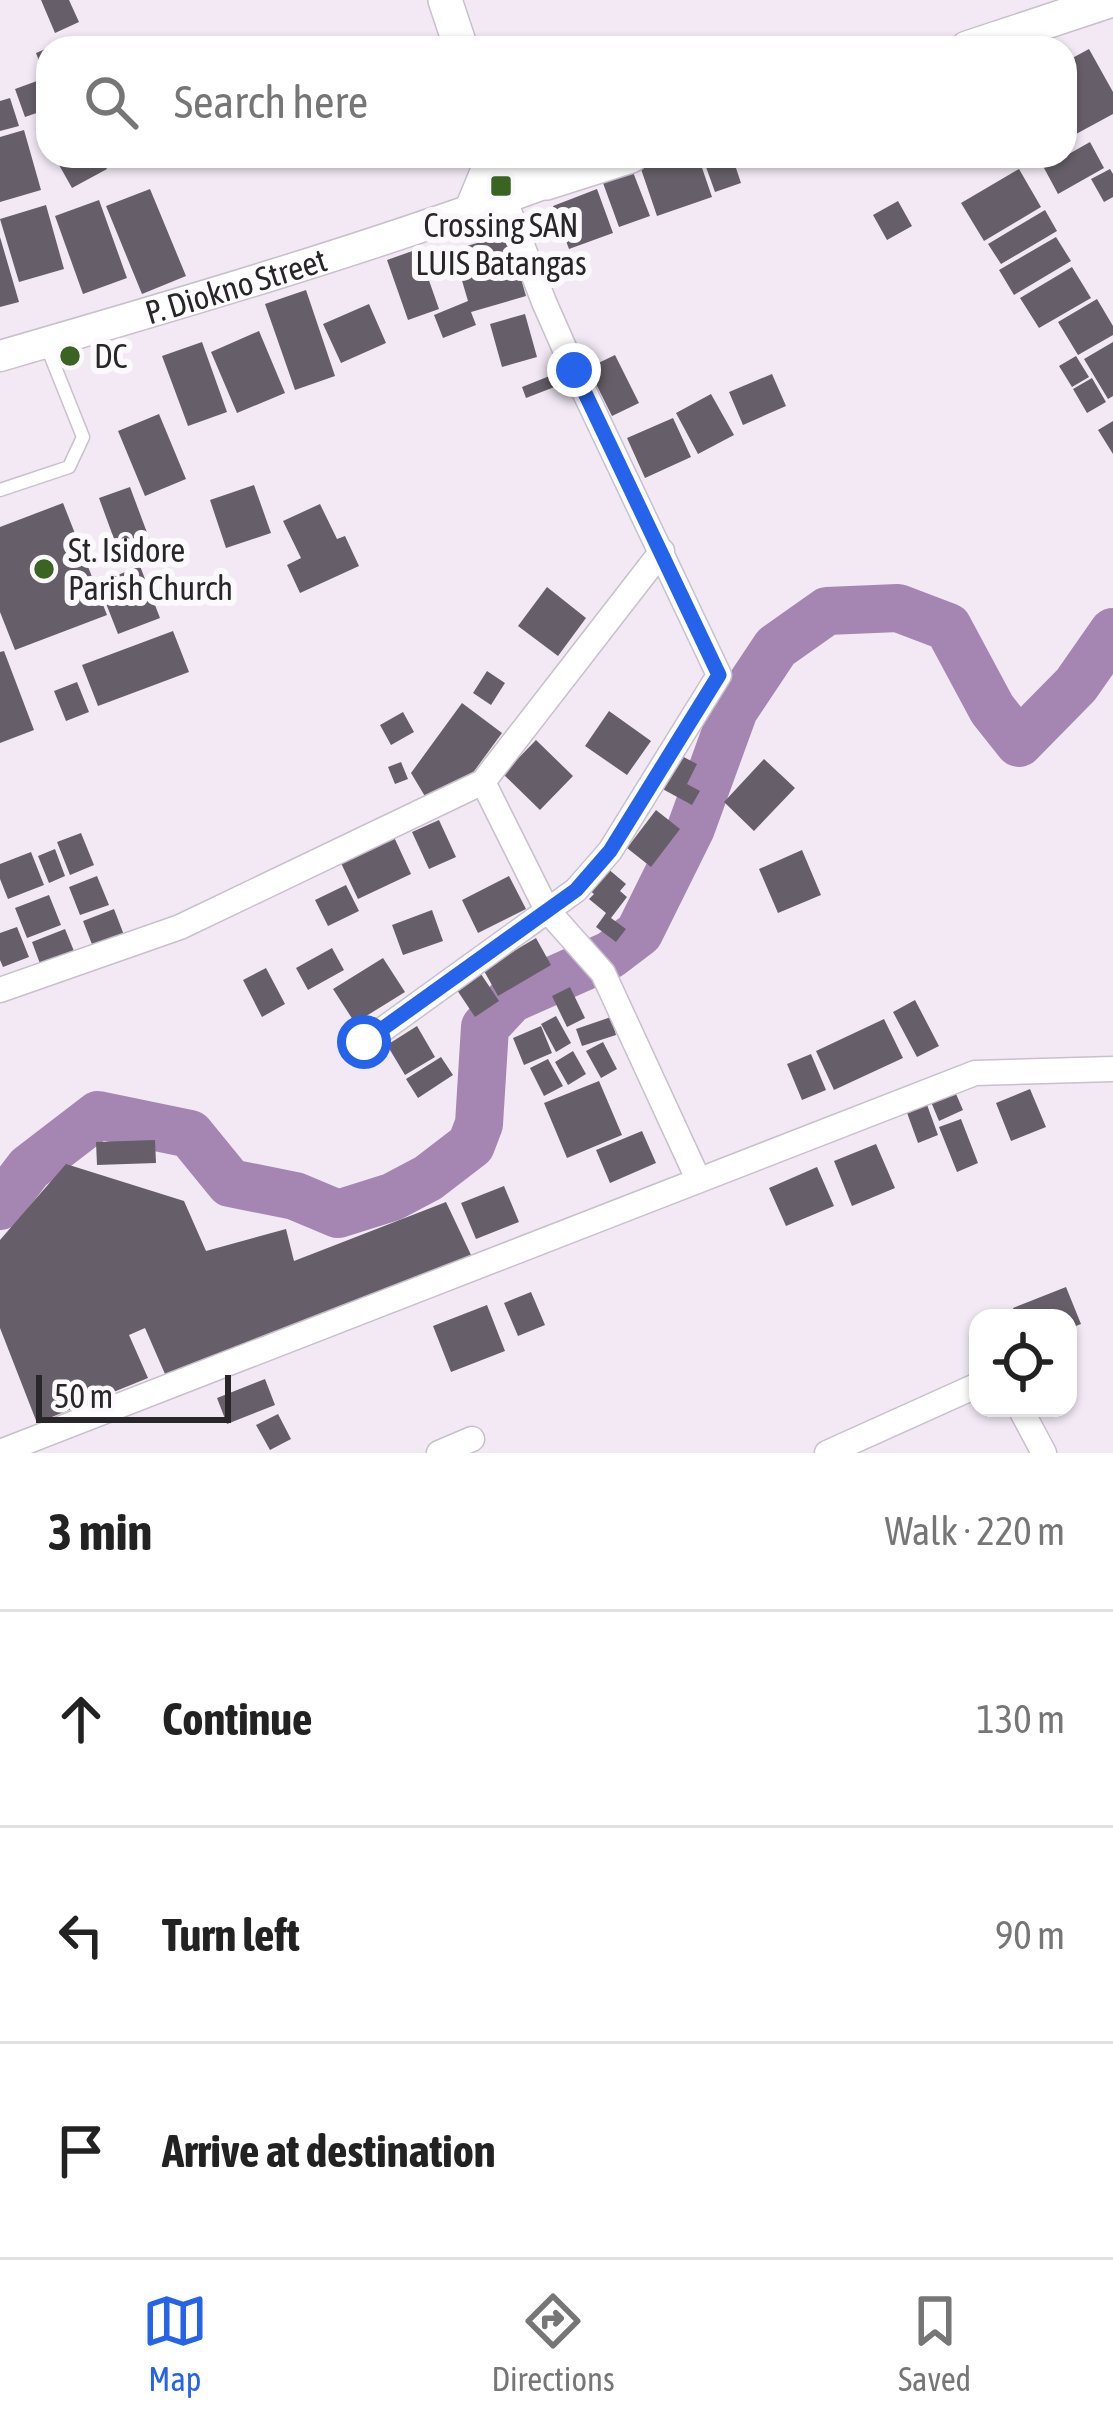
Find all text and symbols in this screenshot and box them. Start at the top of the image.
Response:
search box [36,36,1077,168]
icon: search [78,69,144,135]
text: Search here [174,76,368,128]
marker: Crossing SAN LUIS Batangas [488,173,514,199]
place label: Crossing SAN LUIS Batangas [415,206,587,282]
street label: P. Diokno Street [141,240,331,332]
place label: DC [94,337,127,375]
marker: DC [57,343,83,369]
route end [547,343,601,397]
place label: St. Isidore Parish Church [68,531,233,607]
marker: St. Isidore Parish Church [31,556,57,582]
route start [337,1015,391,1069]
map controls [969,1309,1077,1417]
button: locate [969,1309,1077,1417]
scale bar [36,1369,231,1422]
text: 50 m [54,1377,113,1415]
text: 3 min [48,1502,152,1561]
text: Walk · 220 m [885,1509,1065,1553]
icon: ahead [48,1686,114,1752]
text: Continue [162,1693,313,1745]
text: 130 m [977,1697,1065,1741]
icon: left [48,1902,114,1968]
text: Turn left [162,1909,300,1961]
text: 90 m [995,1913,1065,1957]
icon: arrive [48,2118,114,2184]
text: Arrive at destination [162,2125,496,2177]
tab: Map [142,2288,208,2398]
tab: Directions [491,2288,615,2398]
tab: Saved [898,2288,971,2398]

